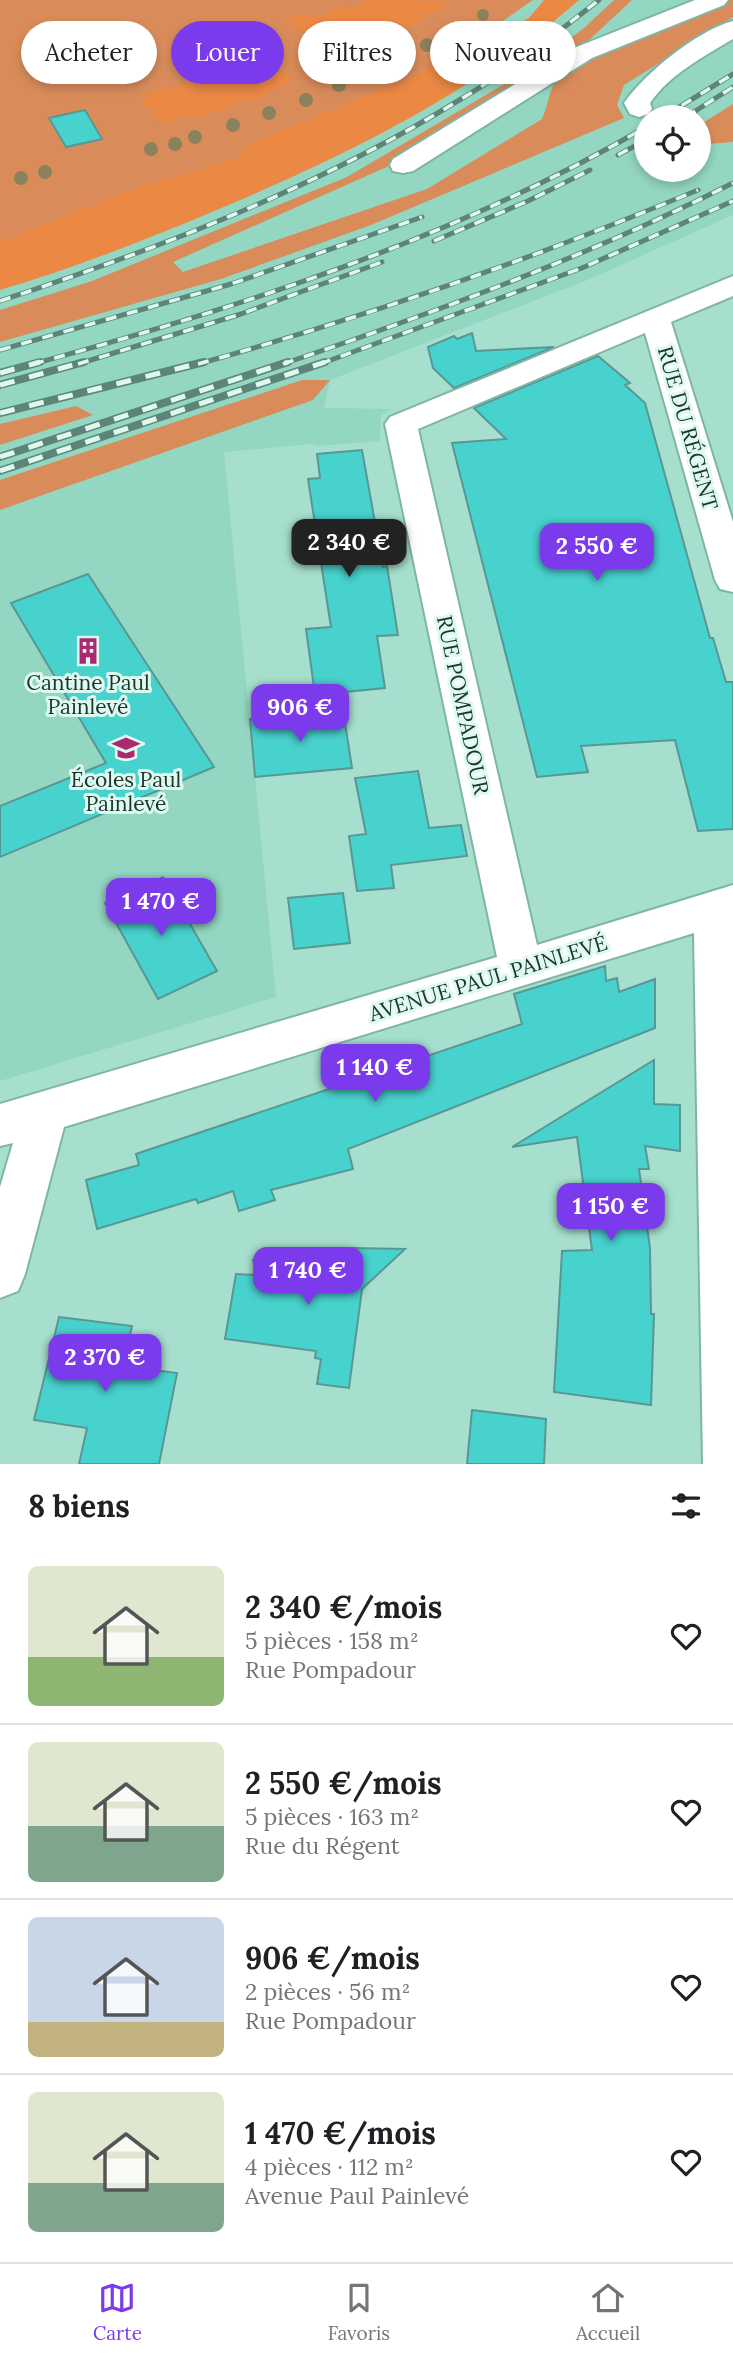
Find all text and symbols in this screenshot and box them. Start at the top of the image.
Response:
chip: Acheter [21,21,157,84]
chip: Louer [171,21,284,84]
chip: Filtres [298,21,416,84]
chip: Nouveau [430,21,576,84]
map controls [634,105,711,182]
button: locate [634,105,711,182]
street label: RUE DU RÉGENT [652,343,724,513]
pin: 2 340 € [284,520,414,579]
pin: 2 550 € [532,524,662,583]
text: 2 340 € [307,527,391,556]
text: 2 550 € [556,531,638,560]
street label: RUE POMPADOUR [431,613,495,798]
building icon: Cantine Paul Painlevé [73,636,103,666]
place label: Cantine Paul Painlevé [26,669,150,720]
pin: 906 € [251,684,349,744]
text: 906 € [267,692,333,721]
school or university icon: Écoles Paul Painlevé [111,733,141,763]
place label: Écoles Paul Painlevé [71,766,181,817]
pin: 1 470 € [96,878,226,938]
text: 1 470 € [122,886,200,915]
street label: AVENUE PAUL PAINLEVÉ [365,929,610,1027]
pin: 1 140 € [310,1044,440,1104]
text: 1 140 € [337,1052,413,1081]
pin: 1 150 € [546,1184,676,1243]
text: 1 150 € [573,1191,649,1220]
pin: 1 740 € [243,1248,373,1307]
text: 1 740 € [269,1255,347,1284]
pin: 2 370 € [40,1334,170,1394]
text: 2 370 € [64,1342,146,1371]
text: 8 biens [28,1487,130,1525]
icon: filters [667,1487,705,1525]
text: 2 340 €/mois [245,1588,442,1626]
icon: home [84,1594,168,1678]
icon: heart [667,1617,705,1655]
text: 5 pièces · 158 m² [245,1626,419,1655]
text: Rue Pompadour [245,1655,416,1684]
text: 2 550 €/mois [245,1764,442,1802]
icon: home [84,1770,168,1854]
icon: heart [667,1793,705,1831]
text: 5 pièces · 163 m² [245,1802,419,1831]
text: Rue du Régent [245,1831,400,1860]
text: 906 €/mois [245,1939,420,1977]
icon: home [84,1945,168,2029]
icon: heart [667,1968,705,2006]
text: 2 pièces · 56 m² [245,1977,410,2006]
text: Rue Pompadour [245,2006,416,2035]
text: 1 470 €/mois [245,2114,436,2152]
icon: home [84,2120,168,2204]
icon: heart [667,2143,705,2181]
text: 4 pièces · 112 m² [245,2152,414,2181]
text: Avenue Paul Painlevé [245,2181,469,2210]
tab: Carte [93,2279,142,2345]
tab: Favoris [328,2279,390,2345]
tab: Accueil [576,2279,640,2345]

